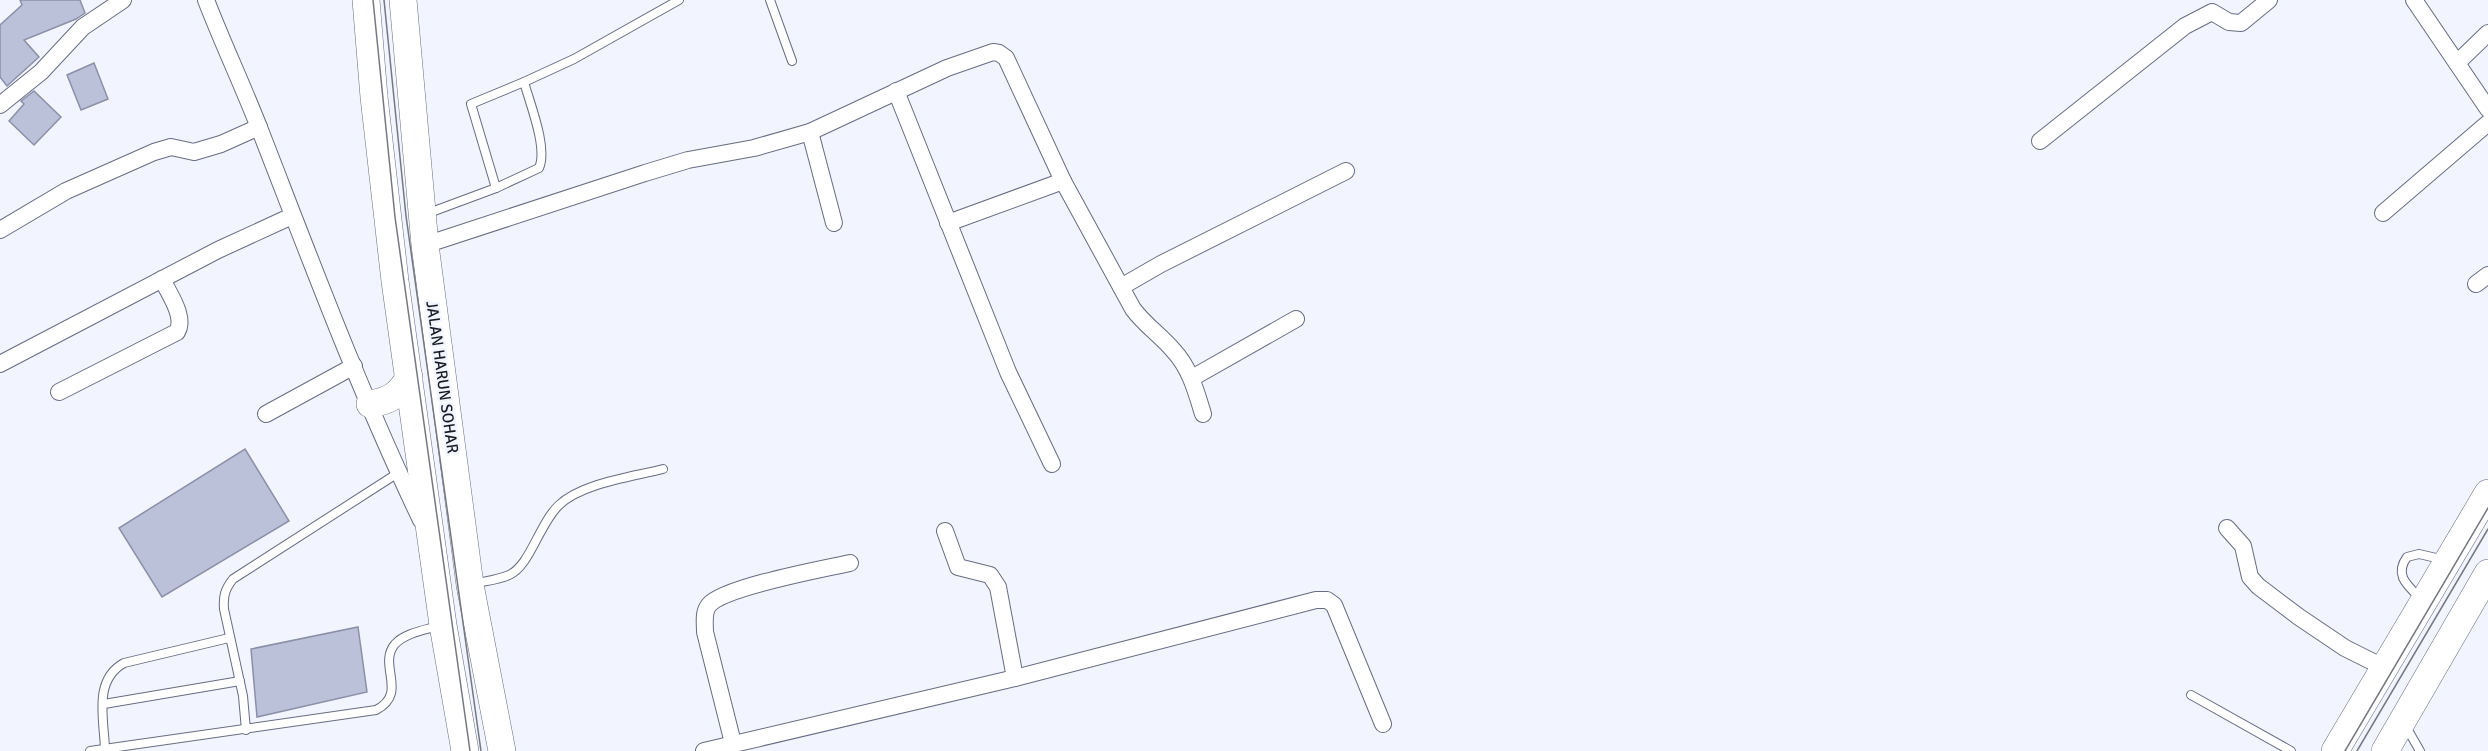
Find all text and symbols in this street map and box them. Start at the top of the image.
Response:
street label: JALAN HARUN SOHAR [421,300,463,455]

